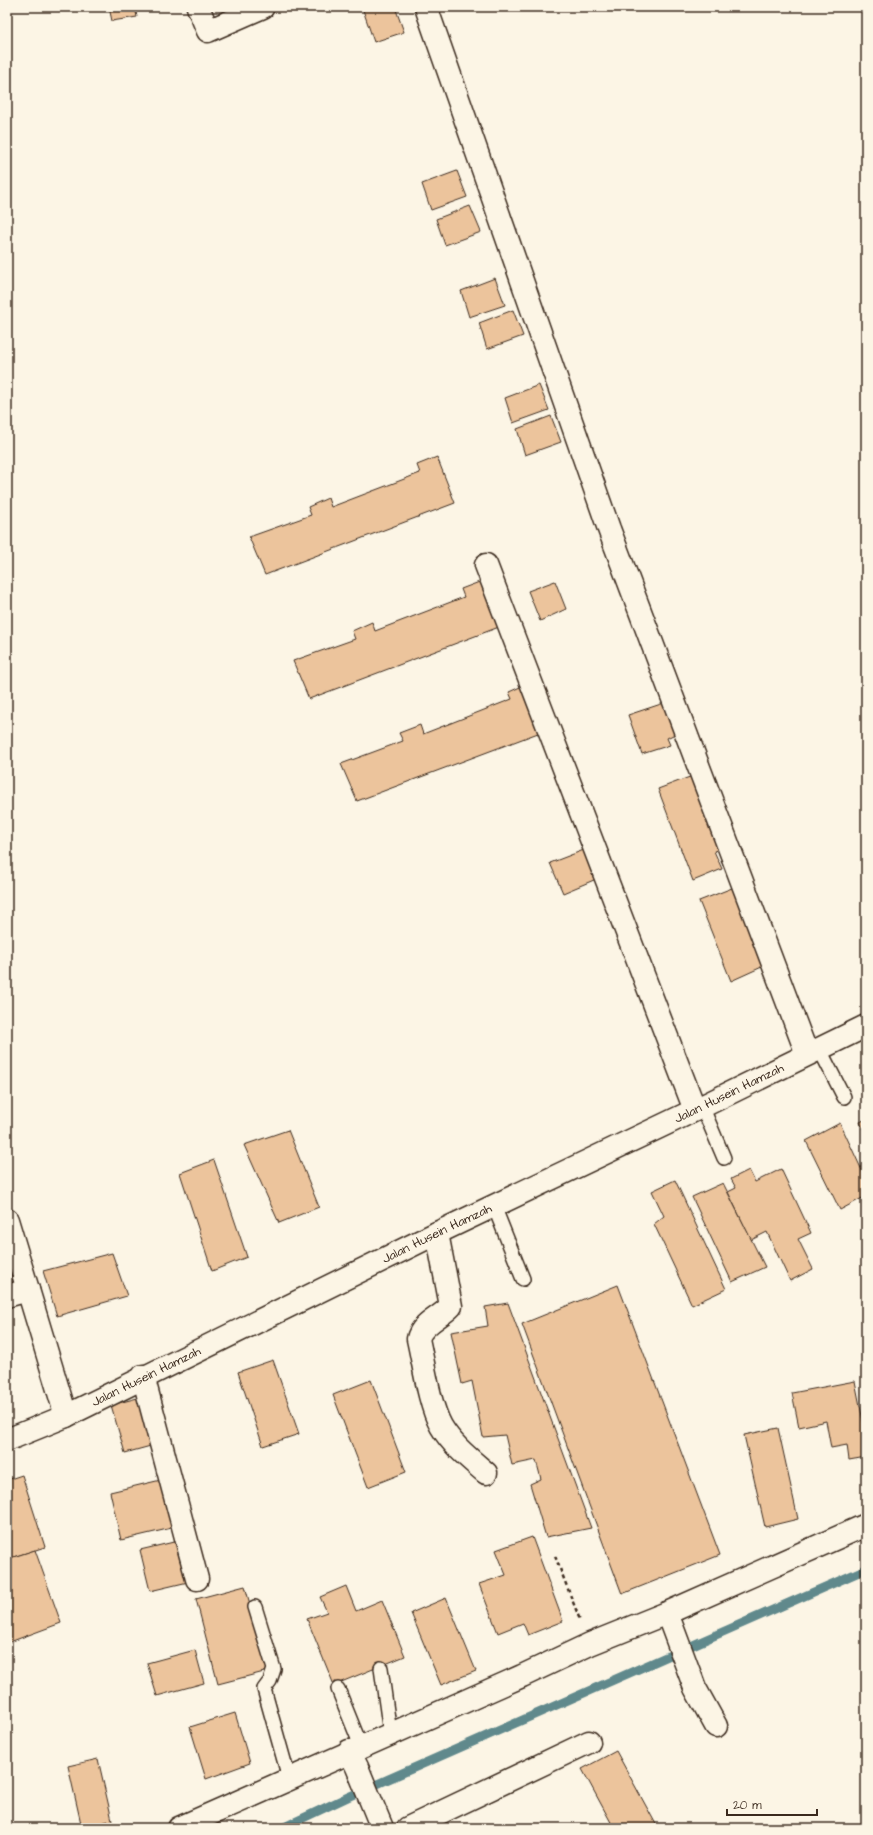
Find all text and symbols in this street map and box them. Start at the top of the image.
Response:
street label: Jalan Husein Hamzah [671,1059,787,1128]
street label: Jalan Husein Hamzah [379,1199,495,1268]
street label: Jalan Husein Hamzah [88,1342,204,1411]
scale bar [727,1791,817,1817]
text: 20 m [733,1797,762,1814]

